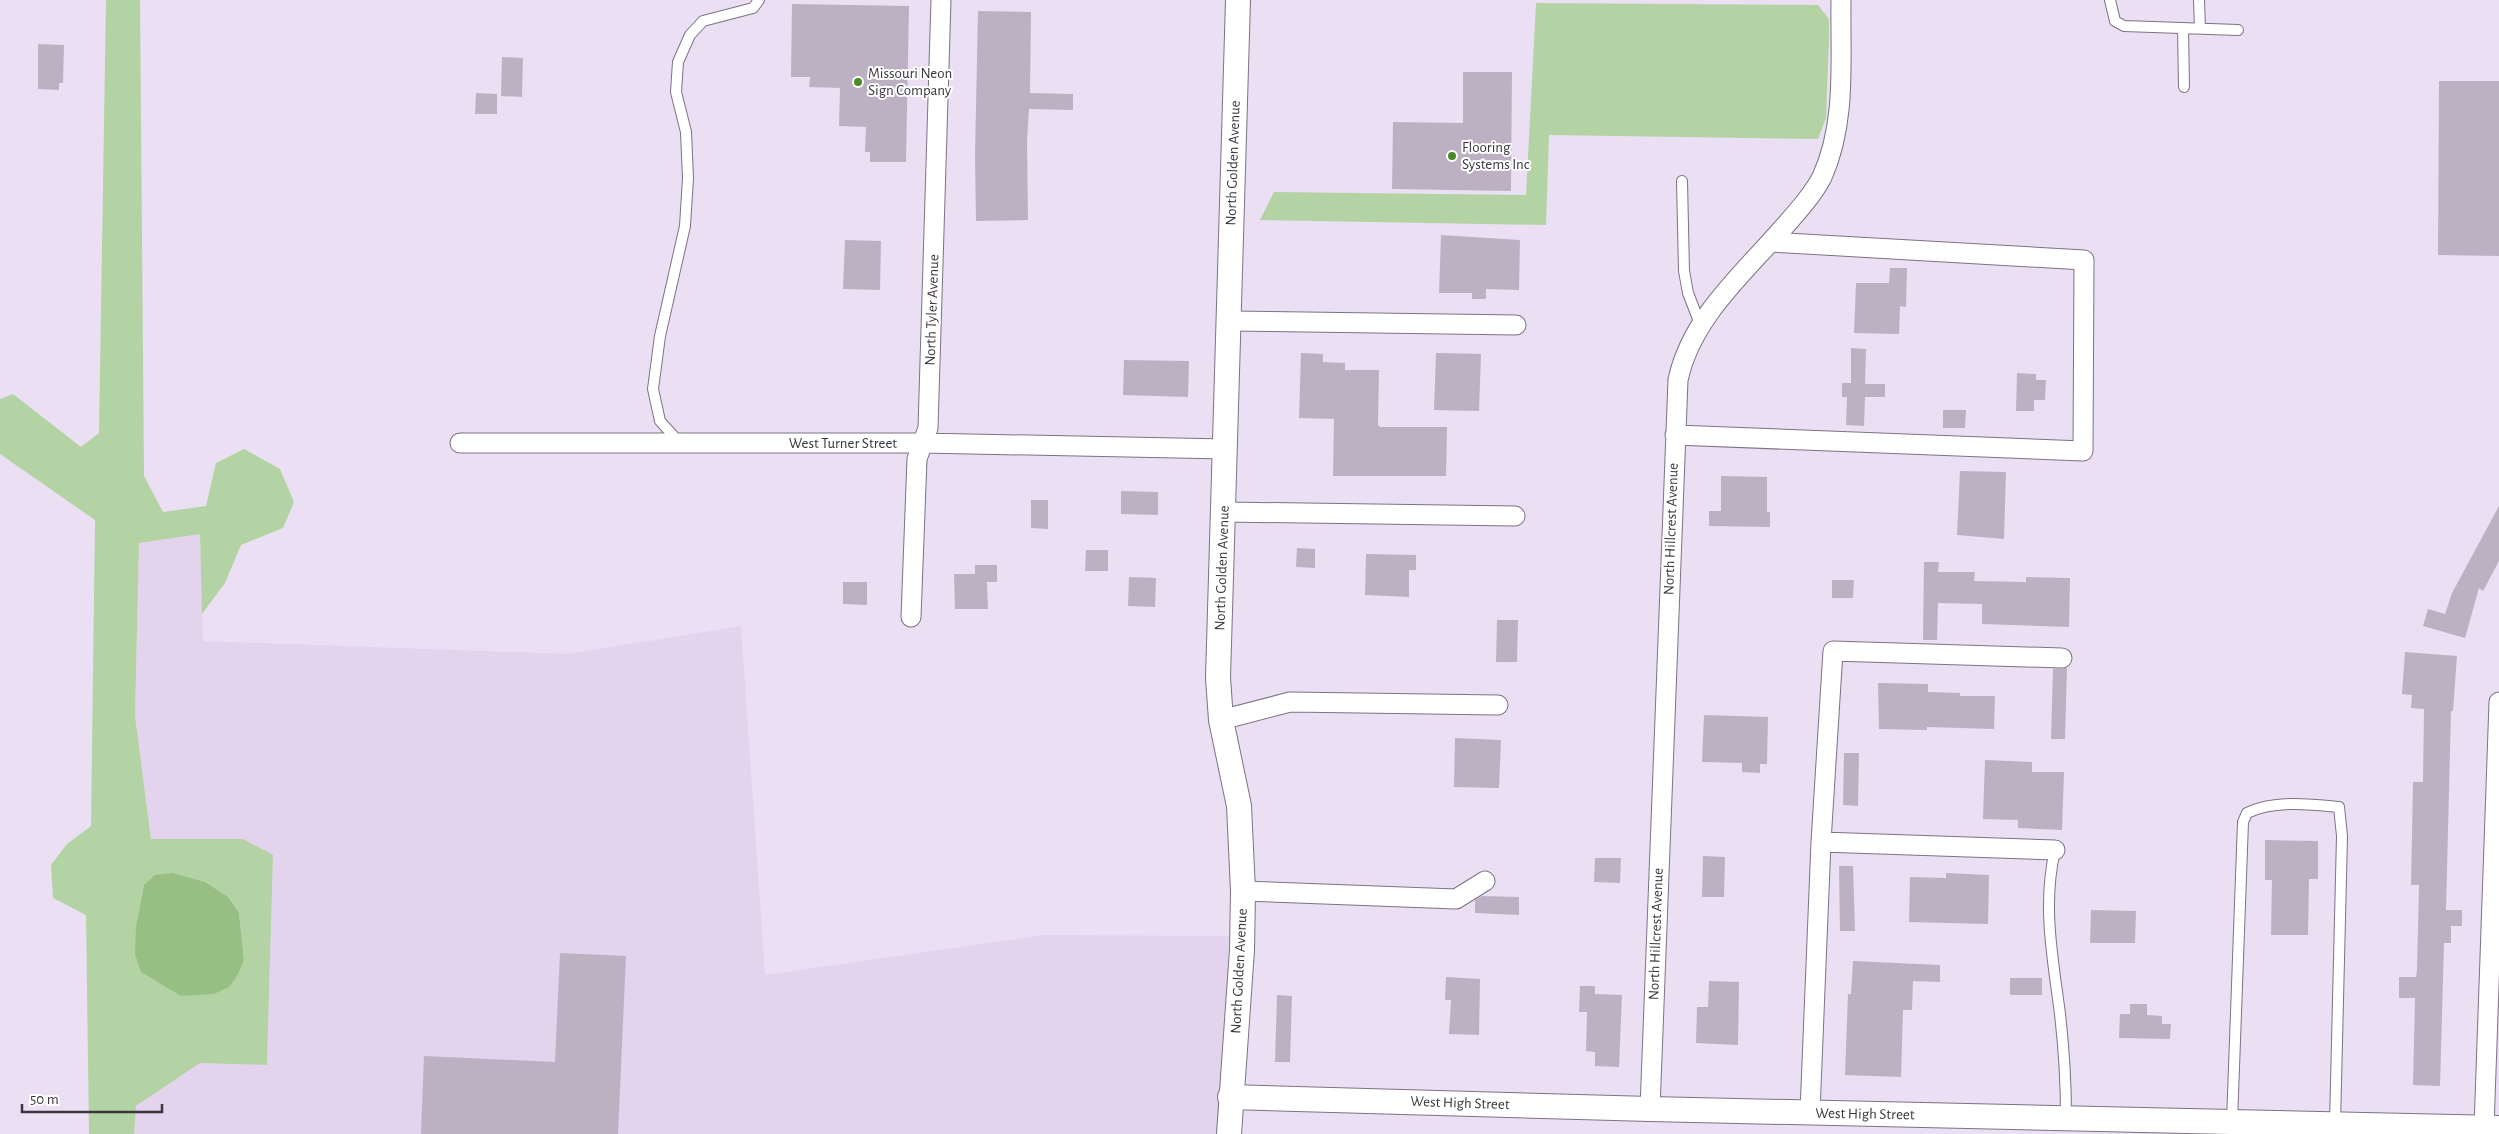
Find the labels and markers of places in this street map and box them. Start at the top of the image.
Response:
place label: Missouri Neon Sign Company [868,66,952,98]
marker: Missouri Neon Sign Company [852,76,864,88]
place label: Flooring Systems Inc [1462,140,1530,172]
marker: Flooring Systems Inc [1446,150,1458,162]

